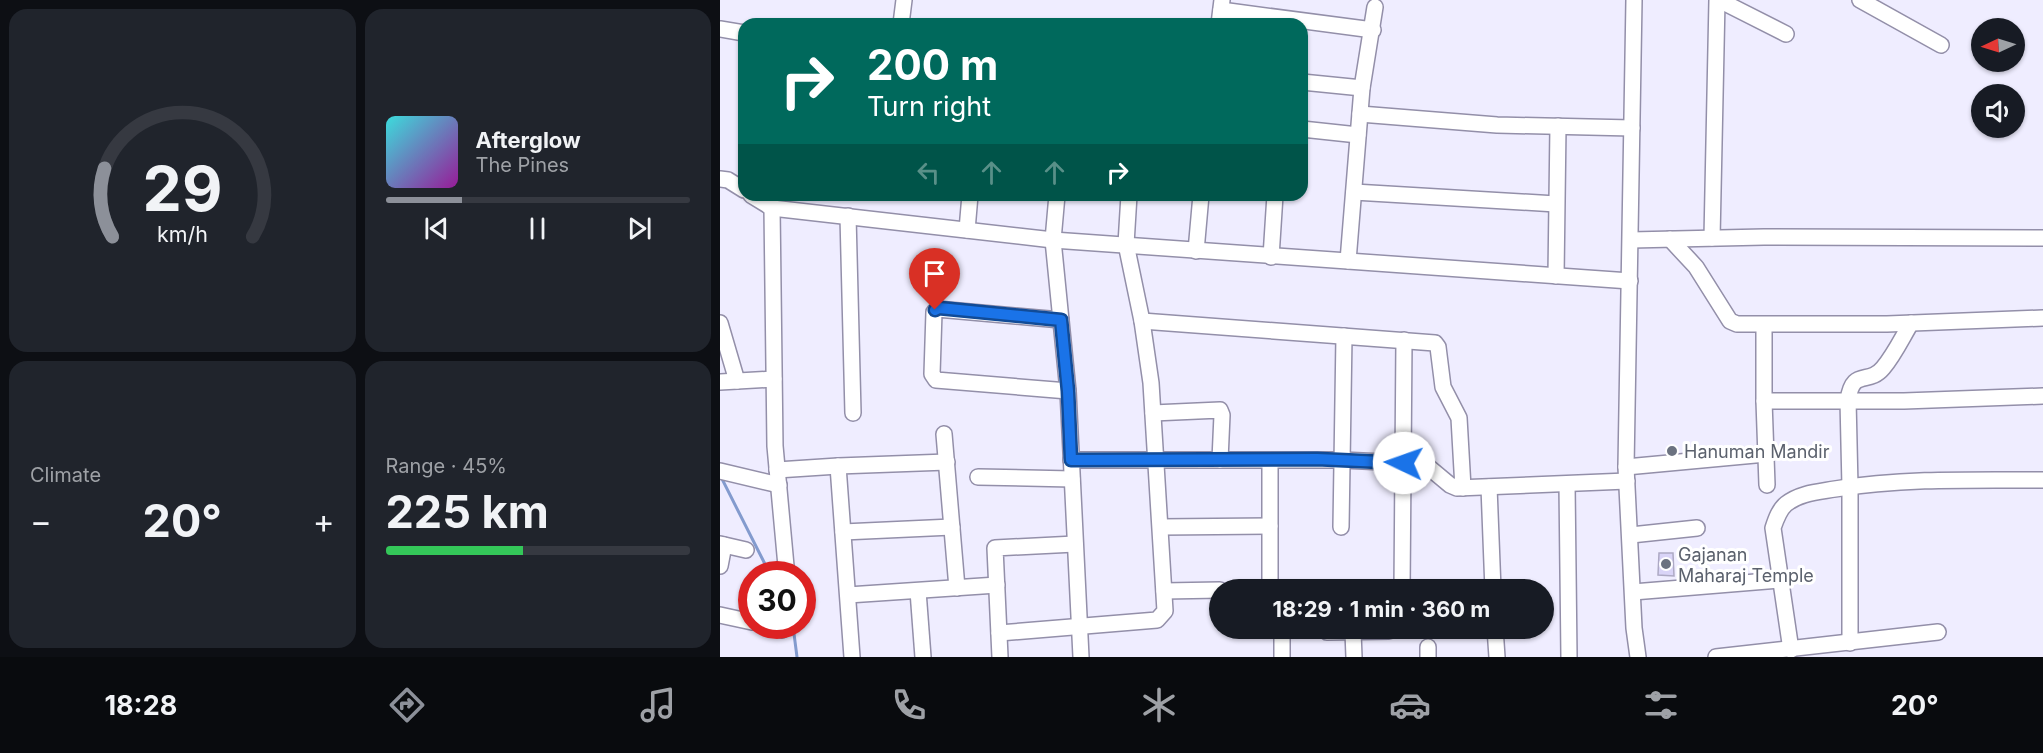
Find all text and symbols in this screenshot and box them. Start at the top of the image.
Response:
north arrow [1971,18,2025,72]
map controls [1971,18,2025,138]
text: 200 m [867,39,998,90]
icon: right [768,42,846,120]
button: sound [1971,84,2025,138]
text: Turn right [867,90,991,123]
text: Afterglow [476,127,581,153]
text: 29 [142,152,222,227]
text: The Pines [476,153,569,177]
icon: left [912,156,945,189]
icon: ahead [975,156,1008,189]
icon: ahead [1038,156,1071,189]
icon: right [1101,156,1134,189]
icon: previous [420,212,453,245]
icon: pause [521,212,554,245]
icon: next [623,212,656,245]
text: km/h [157,222,208,248]
pin [909,248,960,310]
icon: arrive [918,257,951,290]
position arrow [1372,431,1436,495]
place label: Hanuman Mandir [1684,441,1830,462]
marker: Hanuman Mandir [1665,444,1679,458]
text: Range · 45% [386,454,507,478]
text: Climate [30,463,101,487]
text: 225 km [386,484,549,539]
text: 20° [143,493,222,548]
text: − [30,501,52,541]
text: + [313,501,335,541]
place label: Gajanan Maharaj Temple [1678,544,1814,586]
marker: Gajanan Maharaj Temple [1659,557,1673,571]
speed limit sign: 30 [738,561,816,639]
text: 18:29 · 1 min · 360 m [1273,596,1490,622]
icon: directions [386,684,428,726]
icon: music [637,684,679,726]
icon: phone [888,684,930,726]
icon: climate [1138,684,1180,726]
icon: car [1389,684,1431,726]
icon: filters [1640,684,1682,726]
text: 18:28 [104,689,177,722]
text: 20° [1891,689,1939,722]

